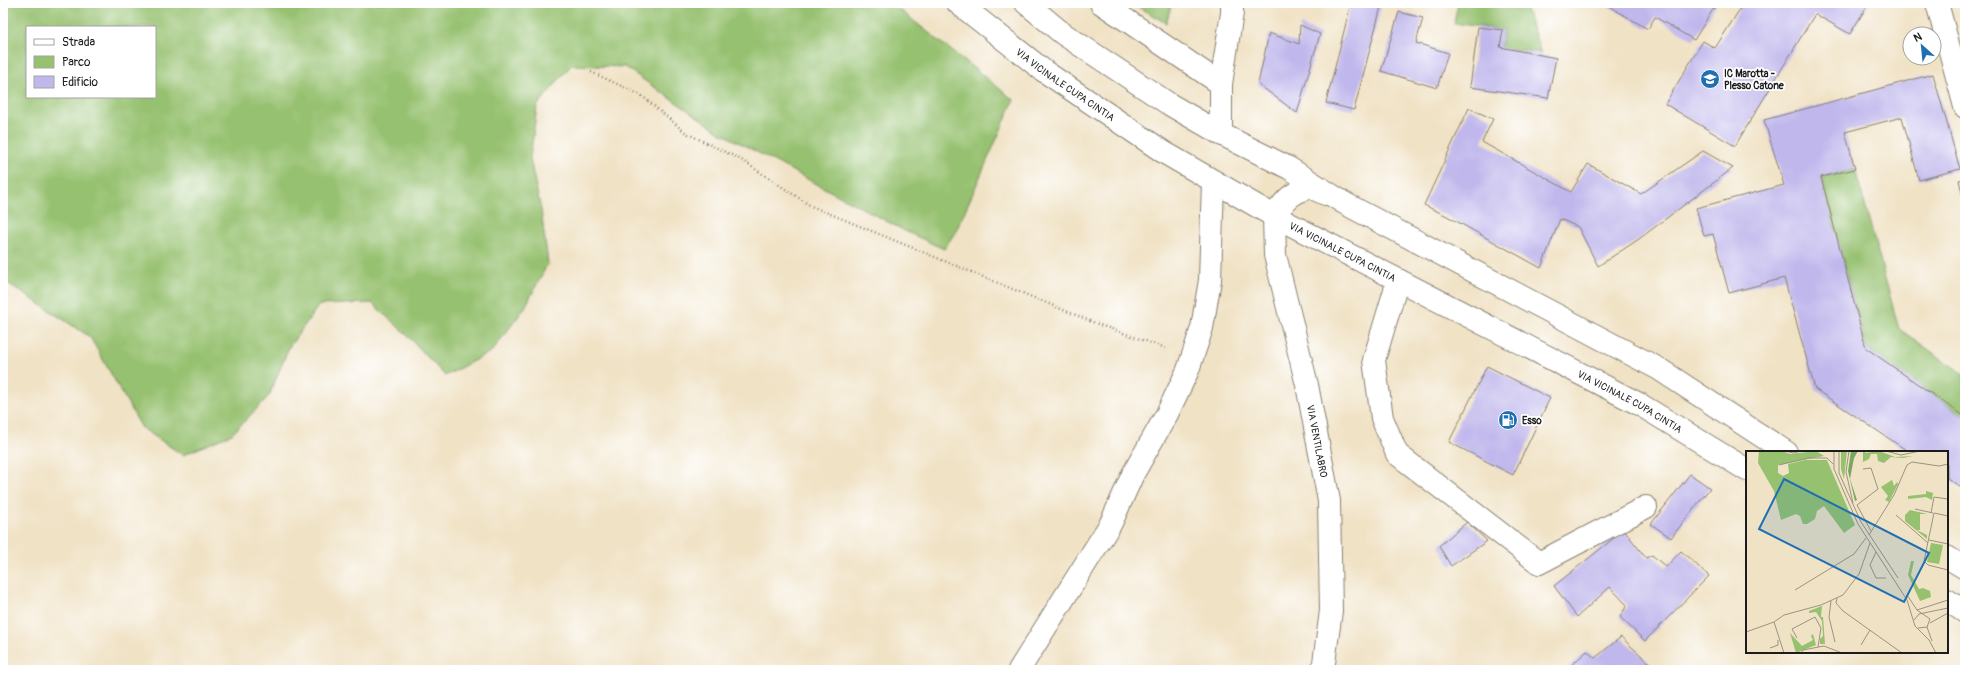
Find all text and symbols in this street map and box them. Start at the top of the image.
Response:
legend [26,26,156,98]
north arrow [1902,26,1942,66]
text: N [1911,30,1924,45]
text: Strada [62,35,96,50]
street label: VIA VICINALE CUPA CINTIA [1013,46,1117,124]
text: Parco [62,55,91,70]
school or university icon: IC Marotta - Plesso Catone [1699,68,1721,90]
place label: IC Marotta - Plesso Catone [1724,68,1785,92]
text: Edificio [62,75,98,90]
street label: VIA VICINALE CUPA CINTIA [1287,220,1398,285]
street label: VIA VICINALE CUPA CINTIA [1575,368,1685,436]
street label: VIA VENTILABRO [1304,404,1329,479]
fuel station icon: Esso [1497,409,1519,431]
place label: Esso [1522,415,1542,427]
inset map [1746,451,1948,653]

